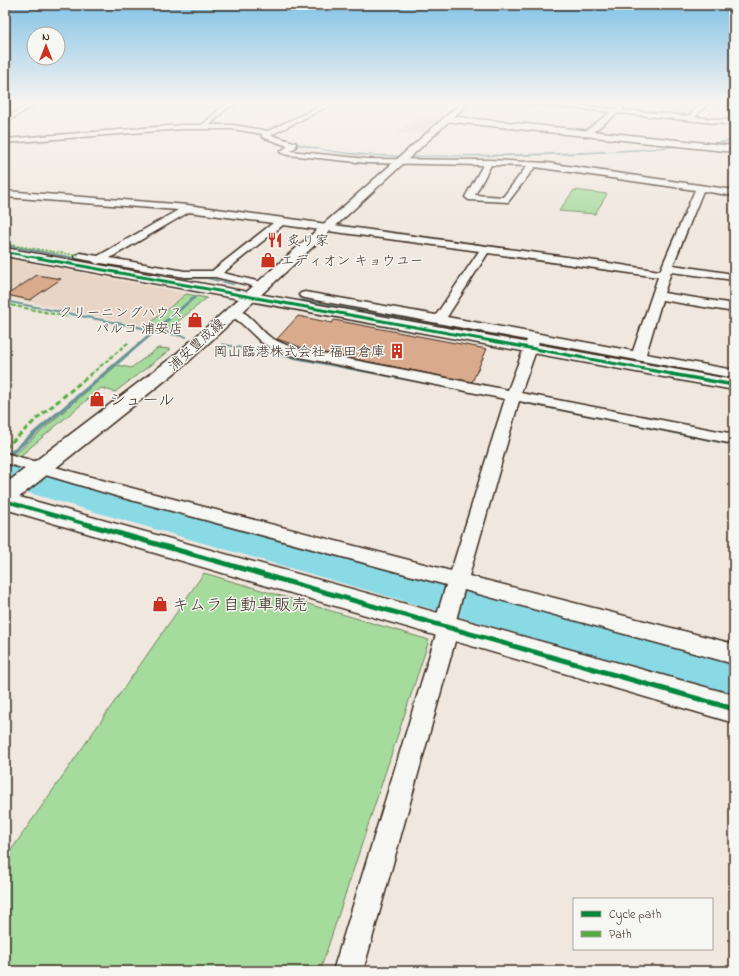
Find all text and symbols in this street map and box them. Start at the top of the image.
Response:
north arrow [26,26,66,66]
text: N [42,29,50,45]
restaurant icon: 炙り家 [266,231,284,249]
place label: 炙り家 [287,231,329,252]
shop icon: エディオン キョウユー [259,251,277,269]
place label: エディオン キョウユー [280,251,424,272]
place label: クリーニングハウス パルコ 浦安店 [58,303,183,340]
shop icon: クリーニングハウス パルコ 浦安店 [186,311,204,329]
street label: 浦安豊成線 [164,314,230,376]
place label: 岡山臨港株式会社 福田倉庫 [214,342,385,363]
building icon: 岡山臨港株式会社 福田倉庫 [388,342,406,360]
place label: シュール [109,388,175,413]
shop icon: シュール [88,390,106,408]
place label: キムラ自動車販売 [172,593,308,618]
shop icon: キムラ自動車販売 [151,595,169,613]
legend [573,898,713,950]
text: Cycle path [609,906,661,925]
text: Path [609,926,632,944]

